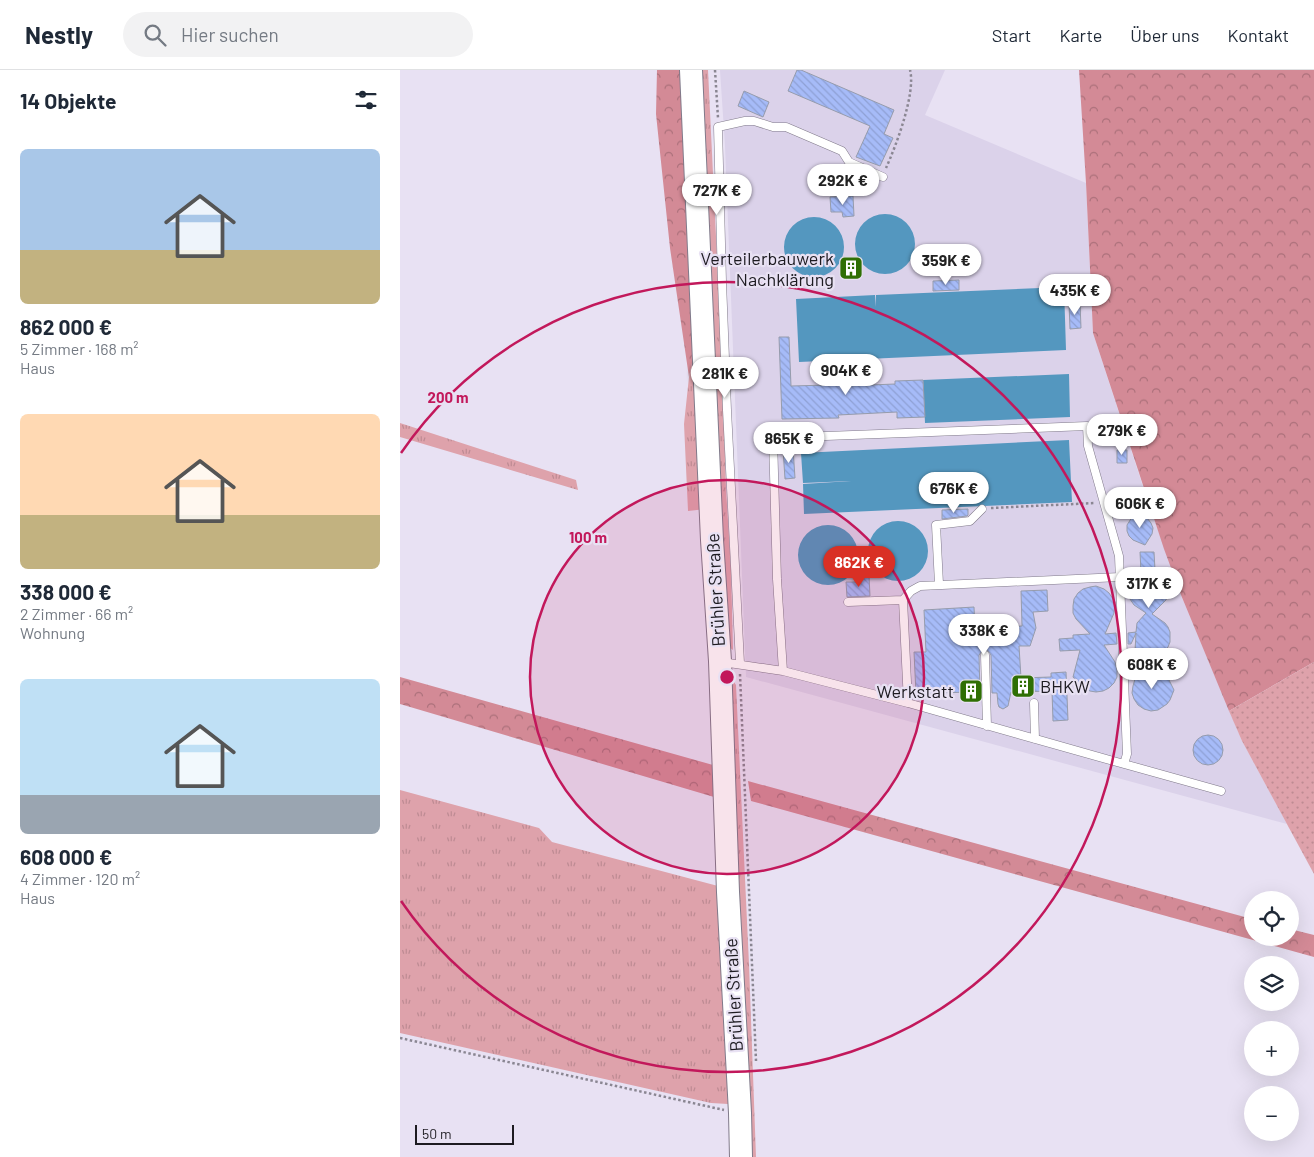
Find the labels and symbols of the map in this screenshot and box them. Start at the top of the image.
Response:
pin: 292K € [802,164,884,206]
pin: 727K € [676,174,758,216]
pin: 359K € [905,244,987,286]
place label: Verteilerbauwerk Nachklärung [701,247,834,290]
building icon: Verteilerbauwerk Nachklärung [838,255,864,281]
pin: 435K € [1034,274,1116,316]
pin: 904K € [805,354,887,396]
pin: 281K € [684,356,766,399]
text: 200 m [427,388,469,406]
pin: 279K € [1081,414,1163,456]
pin: 865K € [748,422,830,464]
pin: 676K € [913,472,995,514]
pin: 606K € [1099,486,1181,529]
text: 100 m [569,528,607,546]
street label: Brühler Straße [701,533,729,647]
pin: 862K € [818,546,900,588]
pin: 317K € [1108,566,1190,609]
pin: 338K € [943,614,1025,656]
pin: 608K € [1111,648,1193,690]
centre of rings [718,668,736,686]
building icon: BHKW [1010,673,1036,699]
place label: BHKW [1040,675,1090,697]
building icon: Werkstatt [958,678,984,704]
place label: Werkstatt [877,680,954,702]
street label: Brühler Straße [719,938,747,1052]
scale bar [415,1122,514,1145]

